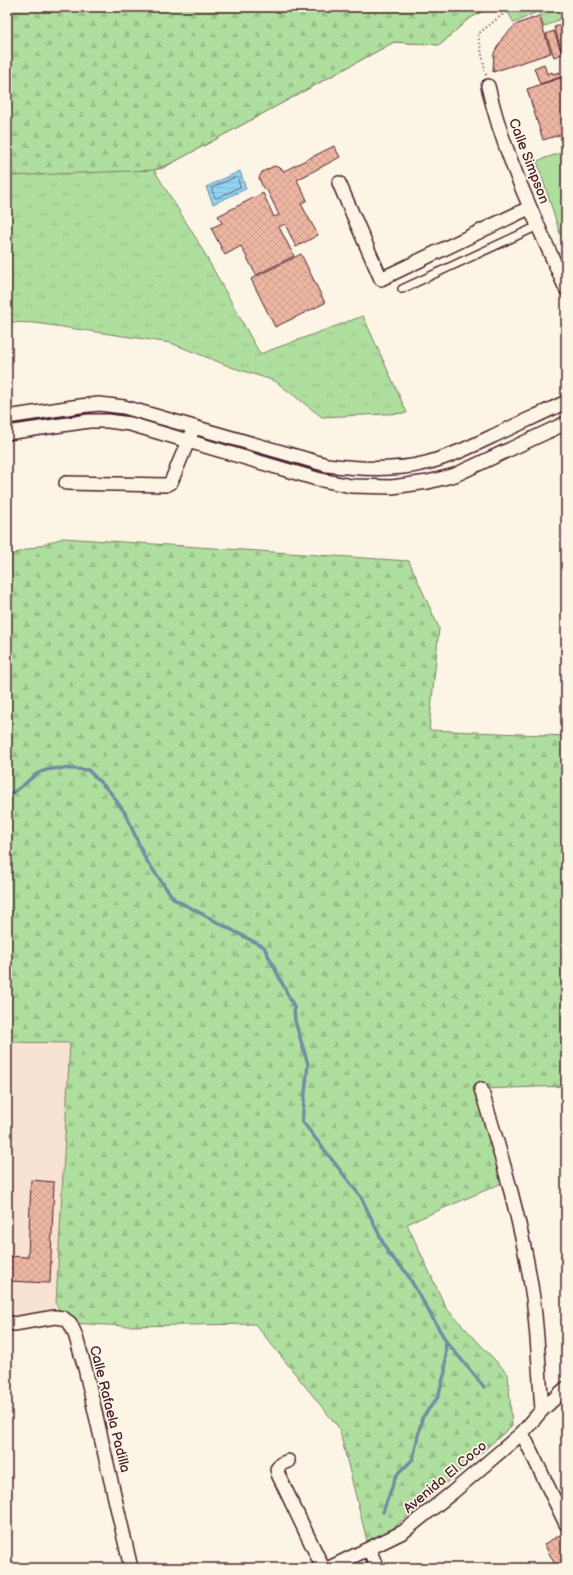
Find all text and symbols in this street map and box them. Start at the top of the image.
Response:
street label: Calle Simpson [505,116,553,206]
street label: Calle Rafaela Padilla [86,1344,134,1474]
street label: Avenida El Coco [400,1437,490,1517]

